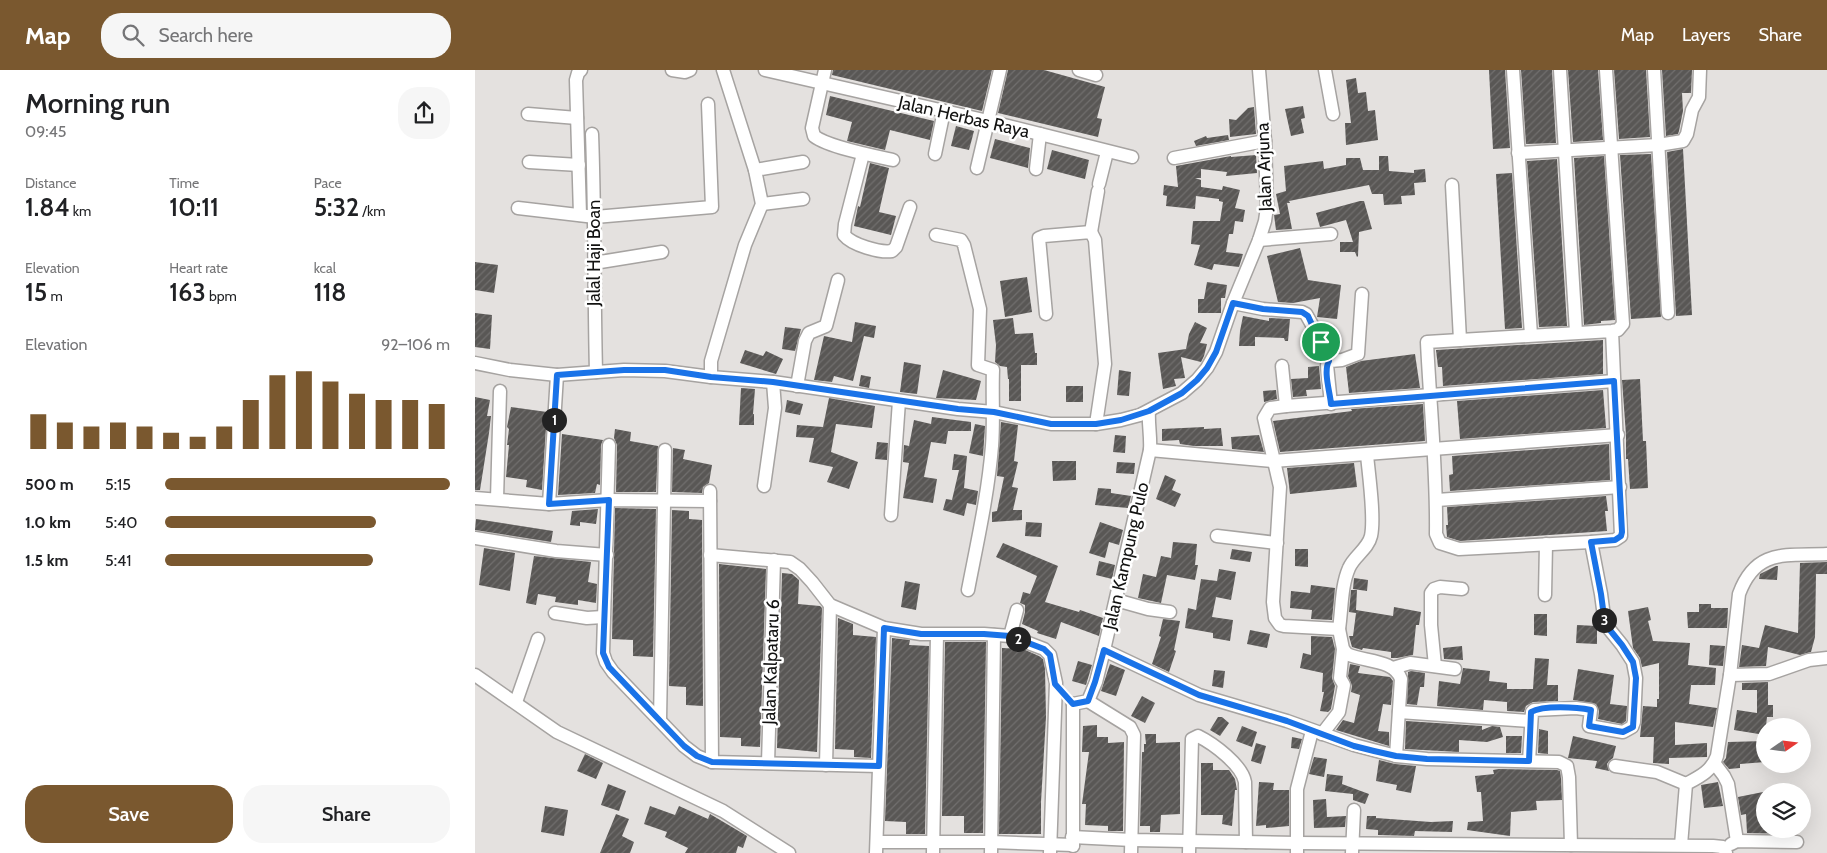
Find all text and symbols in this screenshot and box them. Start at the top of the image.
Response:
search box [101,13,451,58]
text: Map [25,21,71,50]
icon: search [119,21,147,49]
text: Search here [159,24,253,47]
text: Map [1621,24,1654,46]
text: Layers [1682,24,1731,46]
text: Share [1759,24,1802,46]
text: Morning run [25,86,170,120]
button: share [398,87,450,139]
street label: Jalan Herbas Raya [895,91,1032,143]
text: 09:45 [25,122,67,141]
street label: Jalan Arjuna [1251,122,1277,213]
text: Distance [25,174,77,192]
text: Time [169,174,199,192]
text: Pace [314,174,342,192]
text: 1.84 [25,192,70,222]
text: 10:11 [169,192,219,222]
text: 5:32 [314,192,359,222]
street label: Jalal Haji Boan [583,200,605,307]
text: km [70,202,91,220]
text: /km [359,202,385,220]
text: Elevation [25,259,80,277]
text: Heart rate [169,259,228,277]
text: kcal [314,259,336,277]
text: 15 [25,277,47,307]
text: 163 [169,277,206,307]
text: 118 [314,277,346,307]
text: m [47,287,63,305]
text: bpm [206,287,237,305]
pin [1300,321,1342,363]
icon: arrive [1307,328,1335,356]
text: Elevation [25,335,88,354]
text: 92–106 m [381,335,450,354]
pin: 1 [541,408,567,432]
text: 1 [552,411,557,429]
text: 500 m [25,475,74,494]
text: 5:15 [105,475,131,494]
street label: Jalan Kampung Pulo [1098,480,1154,633]
text: 1.0 km [25,513,71,532]
text: 5:40 [105,513,137,532]
text: 1.5 km [25,551,68,570]
text: 5:41 [105,551,131,570]
street label: Jalan Kalpataru 6 [758,599,784,726]
pin: 3 [1591,608,1617,632]
text: 3 [1601,611,1608,629]
pin: 2 [1005,626,1031,652]
text: 2 [1015,630,1022,648]
north arrow [1756,718,1811,772]
map controls [1756,718,1811,838]
button: layers [1756,783,1811,838]
button: Save [25,785,233,843]
button: Share [243,785,450,843]

